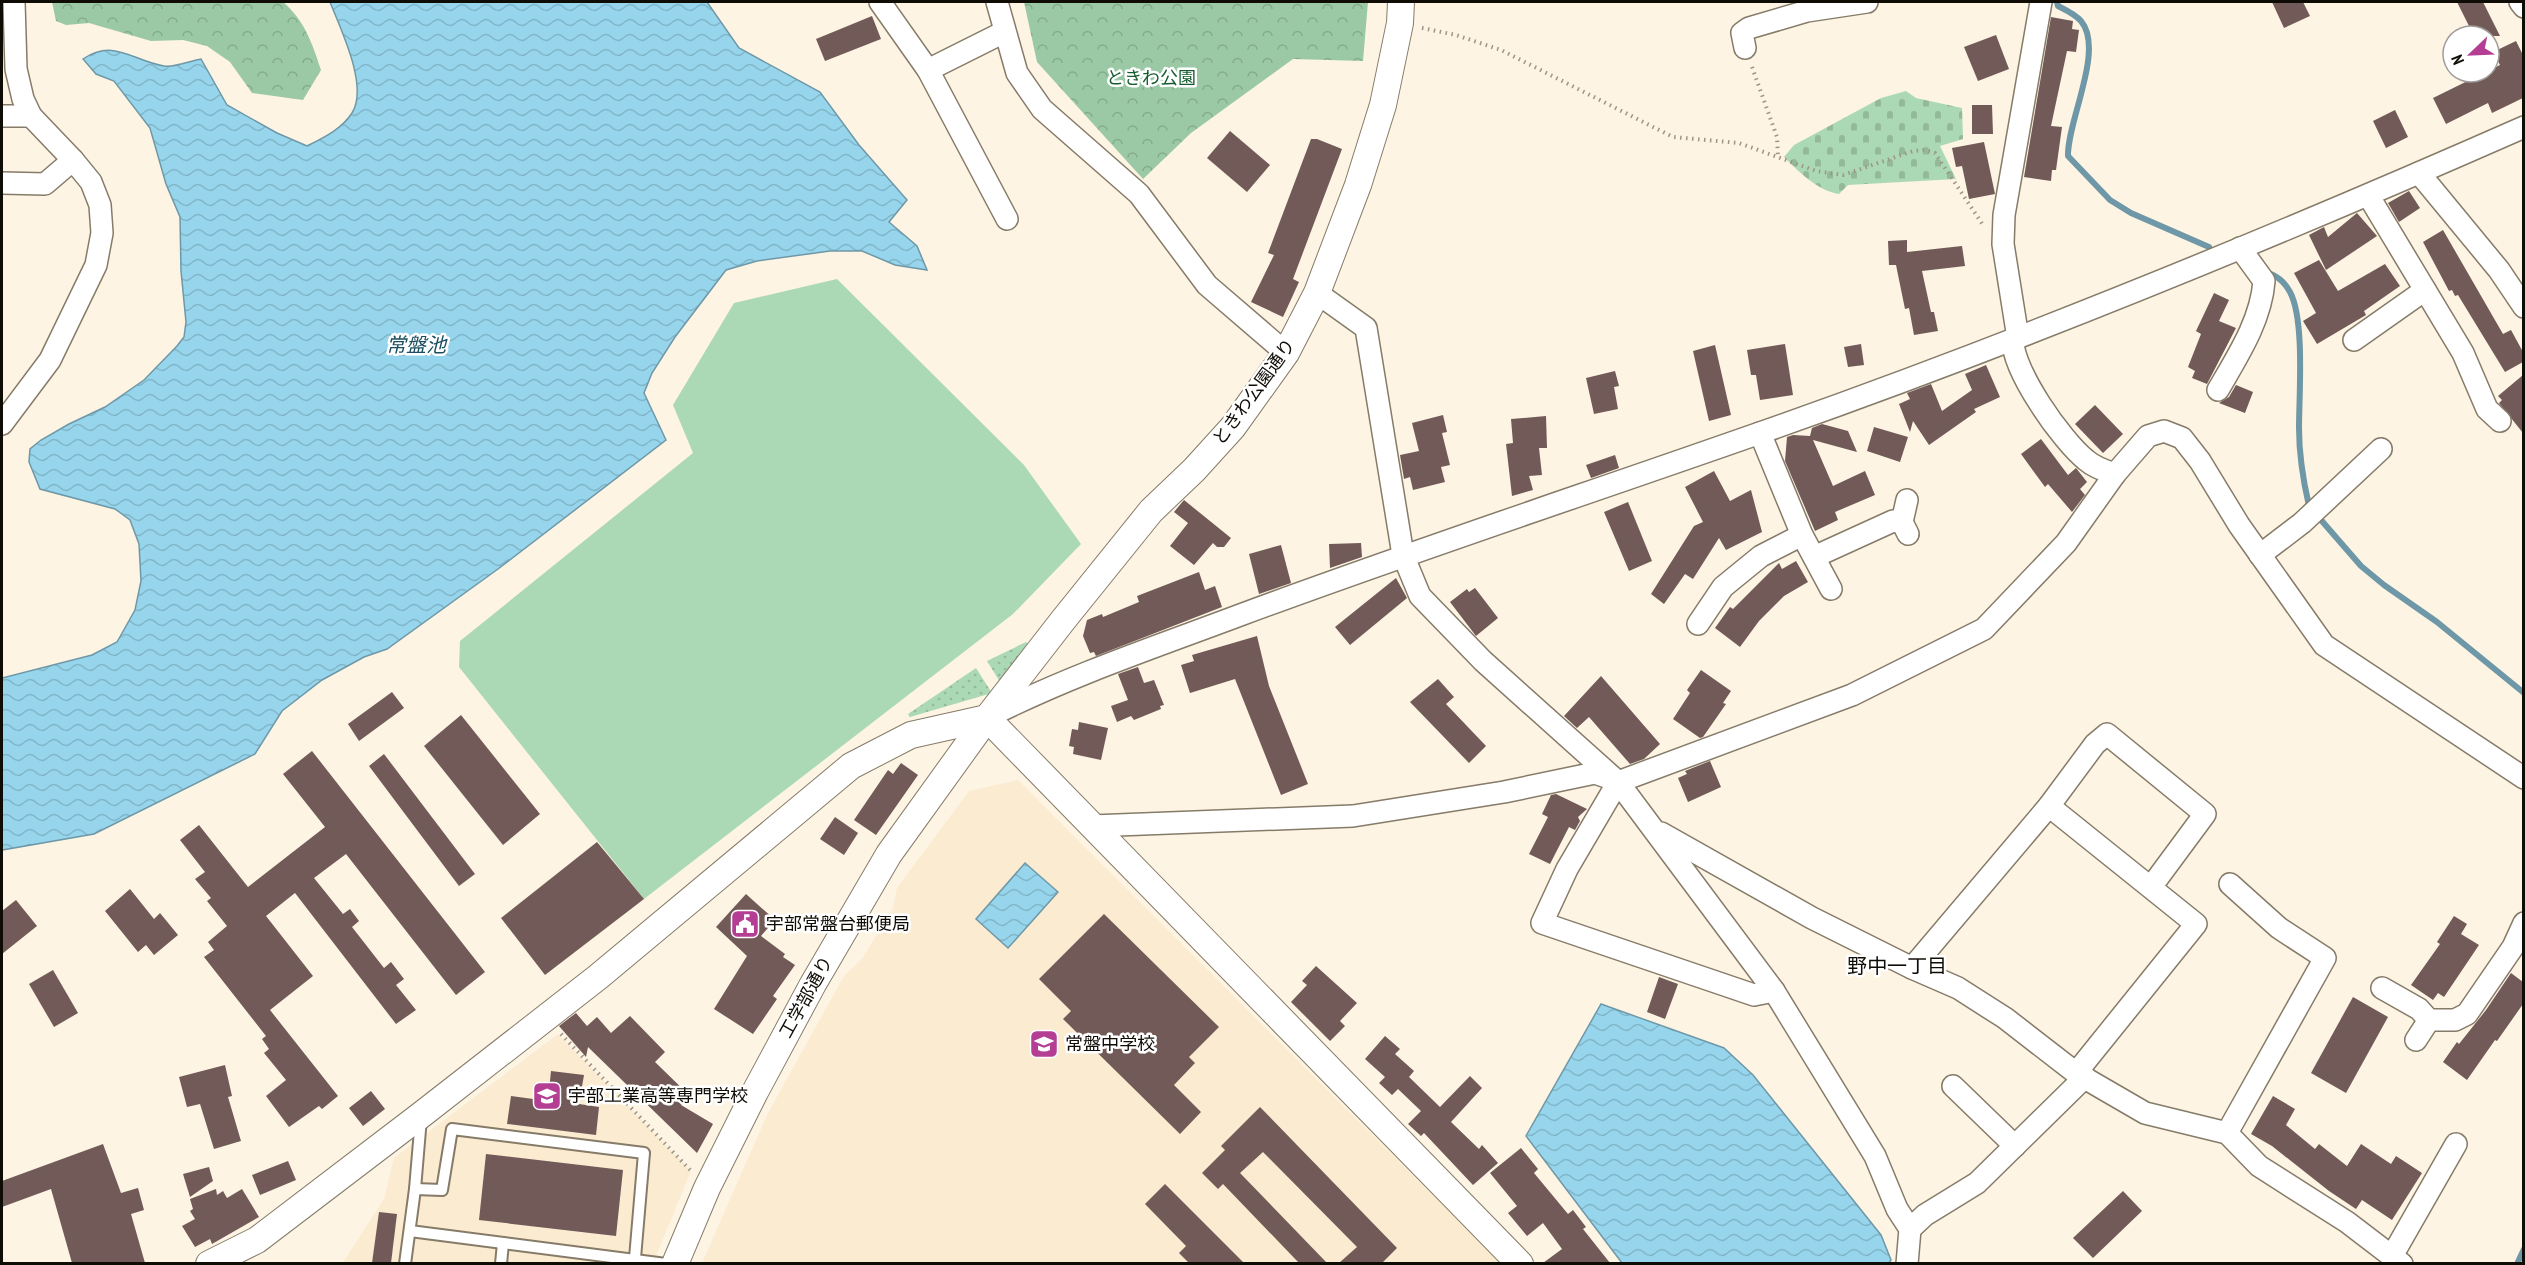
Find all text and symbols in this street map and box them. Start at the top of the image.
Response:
north arrow [2441,24,2501,84]
text: N [2446,52,2468,68]
park label: ときわ公園 [1106,66,1196,89]
water label: 常盤池 [386,332,448,358]
street label: ときわ公園通り [1207,334,1300,449]
public building icon: 宇部常盤台郵便局 [729,908,761,940]
place label: 宇部常盤台郵便局 [766,912,910,935]
street label: 工学部通り [774,952,837,1042]
district label: 野中一丁目 [1847,953,1947,979]
school or university icon: 常盤中学校 [1028,1028,1060,1060]
place label: 常盤中学校 [1065,1032,1155,1055]
school or university icon: 宇部工業高等専門学校 [531,1080,563,1112]
place label: 宇部工業高等専門学校 [568,1084,748,1107]

